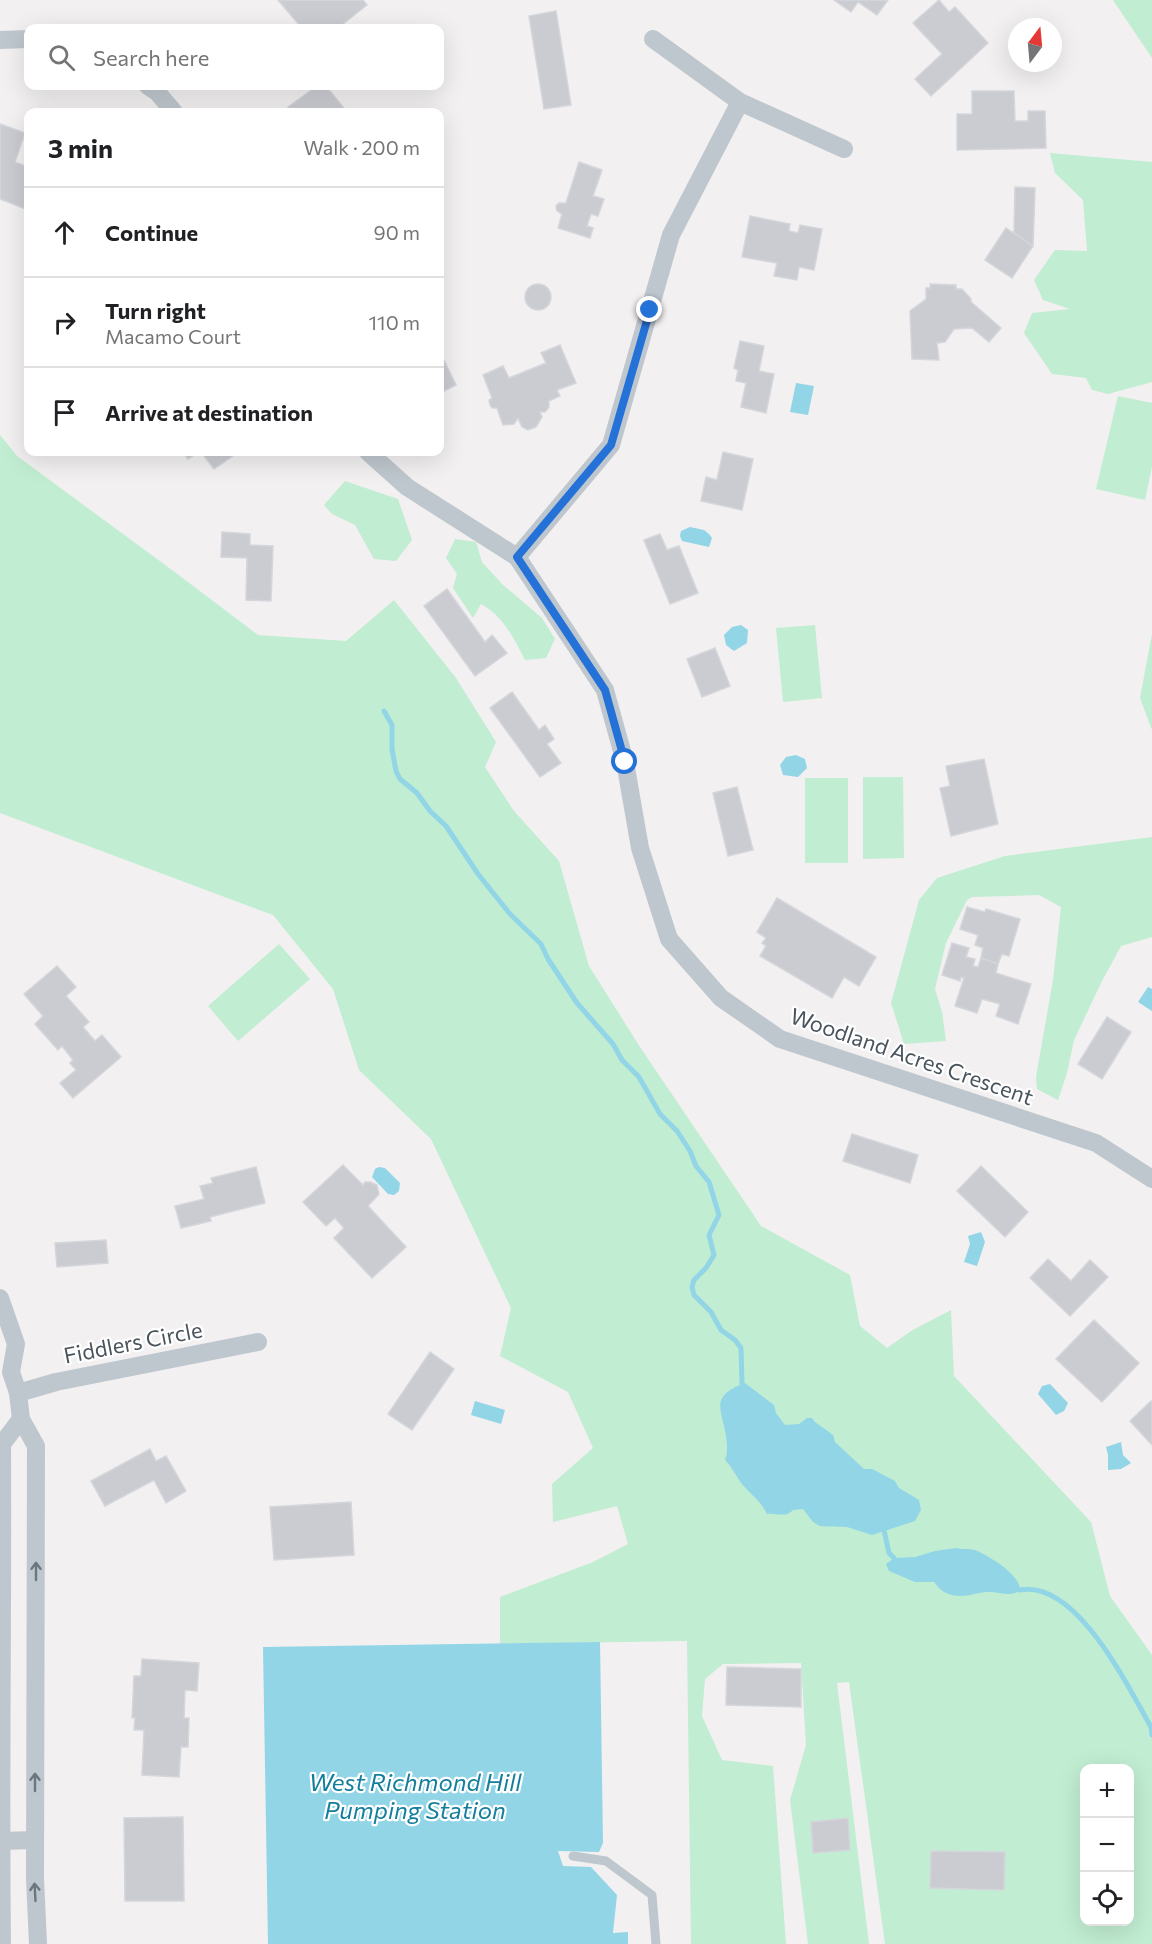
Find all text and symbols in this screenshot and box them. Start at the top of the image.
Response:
north arrow [1008,18,1062,72]
search box [24,24,444,90]
icon: search [45,41,78,74]
text: Search here [93,44,209,71]
text: 3 min [48,132,113,163]
text: Walk · 200 m [303,135,420,159]
icon: ahead [48,216,81,249]
text: Continue [105,219,198,246]
text: 90 m [374,220,420,244]
route end [636,296,662,322]
text: Turn right [105,297,206,324]
icon: right [48,306,81,339]
text: 110 m [369,310,420,334]
text: Macamo Court [105,324,241,348]
icon: arrive [48,396,81,429]
text: Arrive at destination [105,399,313,426]
route start [611,748,637,774]
street label: Woodland Acres Crescent [787,1002,1037,1110]
street label: Fiddlers Circle [61,1315,205,1369]
one-way arrow [30,1561,42,1581]
map controls [1080,1764,1134,1926]
button: + [1080,1764,1134,1818]
water label: West Richmond Hill Pumping Station [309,1767,522,1824]
one-way arrow [29,1772,41,1792]
button: − [1080,1818,1134,1872]
button: locate [1080,1872,1134,1926]
one-way arrow [30,1883,41,1903]

